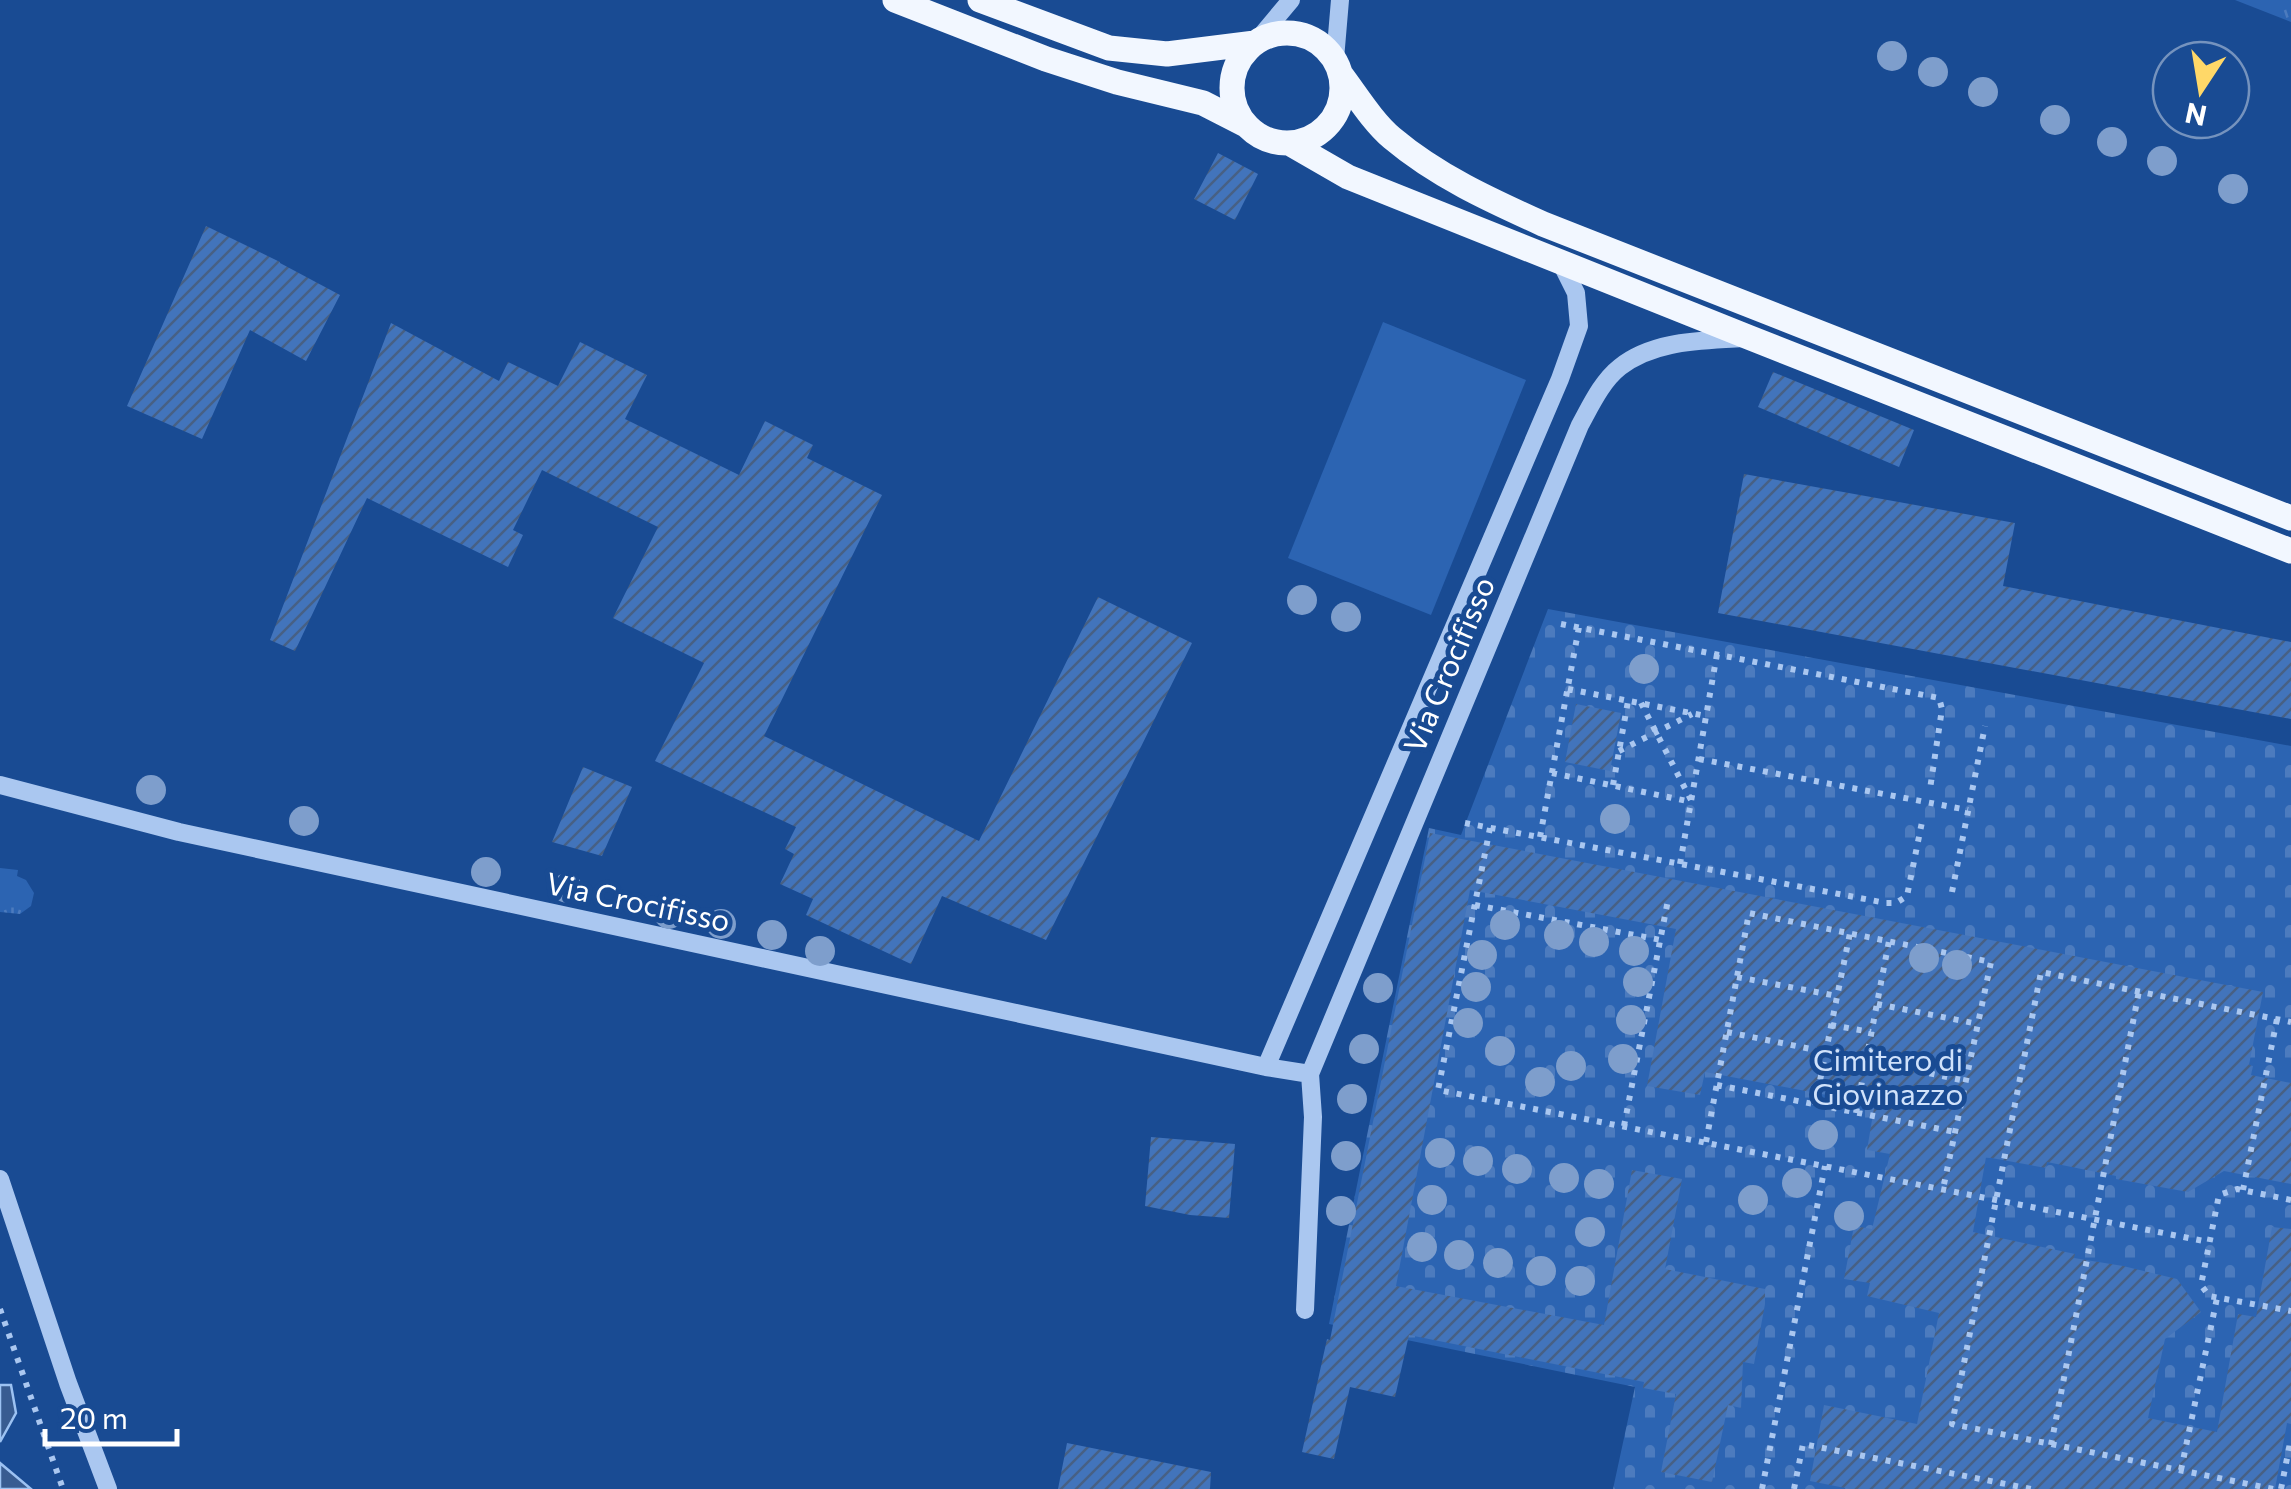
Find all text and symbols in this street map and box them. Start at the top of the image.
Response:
north arrow [2151,40,2251,140]
text: N [2182,97,2209,134]
street label: Via Crocifisso [1394,571,1501,757]
street label: Via Crocifisso [543,863,734,938]
park label: Cimitero di Giovinazzo [1813,1040,1963,1111]
scale bar [45,1384,178,1446]
text: 20 m [60,1398,128,1435]

